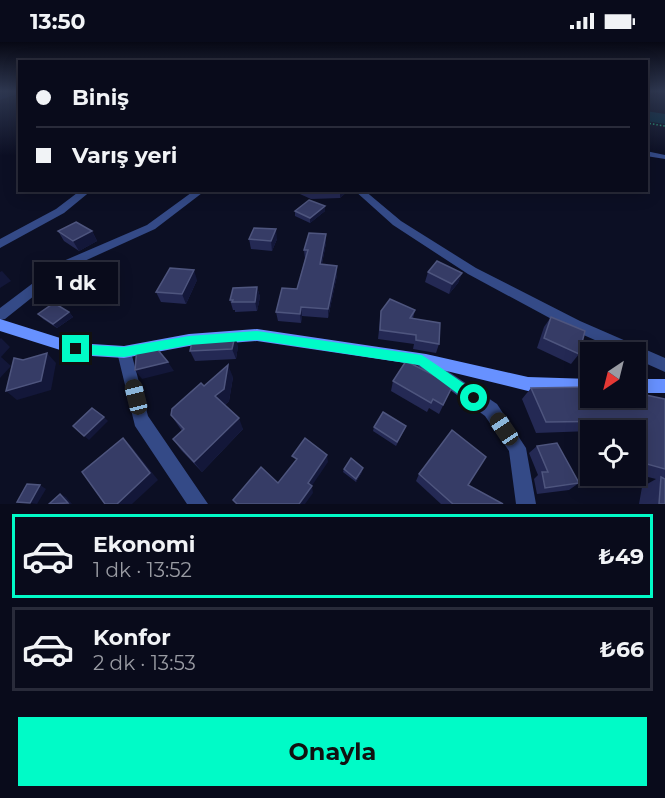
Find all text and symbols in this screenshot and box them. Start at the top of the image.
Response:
text: 13:50 [30,8,85,35]
text: Biniş [72,84,129,111]
text: Varış yeri [72,142,177,169]
callout: 1 dk [34,262,118,304]
text: 1 dk [56,271,96,295]
route end [62,335,89,362]
north arrow [580,342,646,408]
map controls [580,342,646,486]
car [123,377,149,417]
route start [460,384,487,411]
car [486,409,522,449]
button: locate [580,420,646,486]
icon: car [21,529,75,583]
text: Ekonomi [93,531,195,558]
text: ₺49 [598,543,644,570]
text: 1 dk · 13:52 [93,558,192,582]
icon: car [21,622,75,676]
text: Konfor [93,624,171,651]
text: ₺66 [599,636,644,663]
text: 2 dk · 13:53 [93,651,196,675]
button: Onayla [18,717,647,786]

